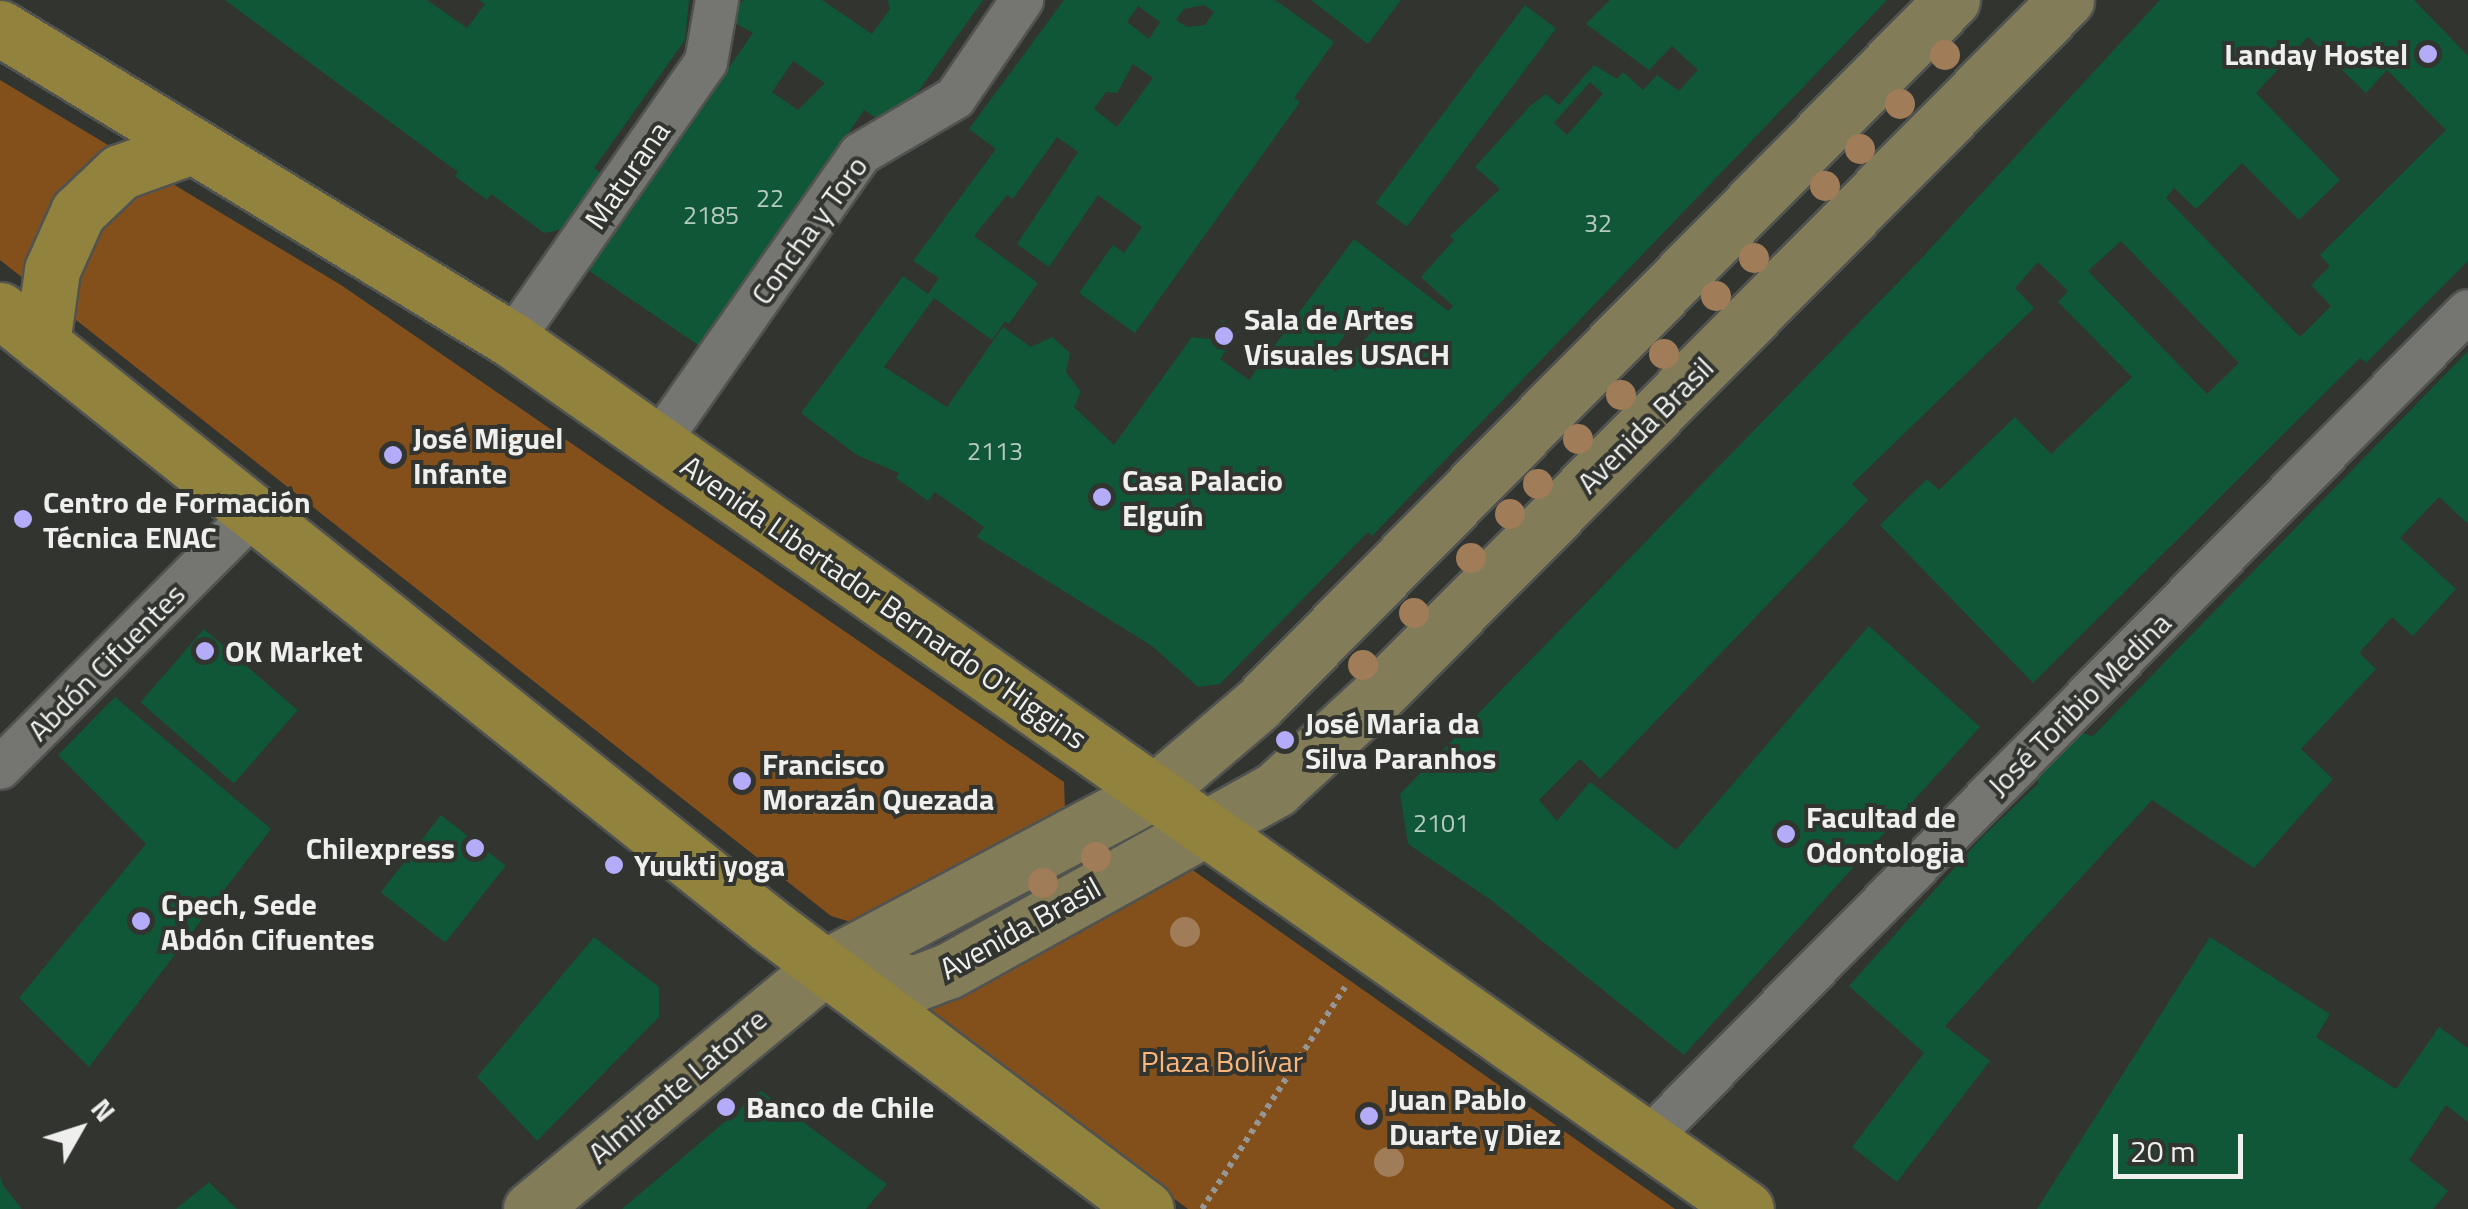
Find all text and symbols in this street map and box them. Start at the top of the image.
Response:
place label: Landay Hostel [2224,36,2408,72]
marker: Landay Hostel [2417,43,2439,65]
street label: Maturana [577,114,677,236]
street label: Concha y Toro [743,149,875,311]
house number: 22 [756,183,784,213]
house number: 2185 [683,200,739,230]
house number: 32 [1584,208,1612,238]
place label: Sala de Artes Visuales USACH [1244,301,1450,372]
marker: Sala de Artes Visuales USACH [1213,325,1235,347]
street label: Avenida Brasil [1569,349,1721,501]
place label: José Miguel Infante [413,420,563,490]
house number: 2113 [967,436,1023,466]
marker: José Miguel Infante [382,444,404,466]
street label: Avenida Libertador Bernardo O'Higgins [674,448,1094,756]
place label: Casa Palacio Elguín [1122,462,1283,532]
place label: Centro de Formación Técnica ENAC [43,484,311,554]
marker: Casa Palacio Elguín [1091,486,1113,508]
marker: Centro de Formación Técnica ENAC [12,508,34,530]
street label: Abdón Cifuentes [20,576,192,748]
street label: José Toribio Medina [1980,605,2178,803]
place label: OK Market [225,633,363,669]
marker: OK Market [194,640,216,662]
place label: José Maria da Silva Paranhos [1305,705,1496,776]
marker: José Maria da Silva Paranhos [1274,729,1296,751]
place label: Francisco Morazán Quezada [762,746,994,816]
marker: Francisco Morazán Quezada [731,770,753,792]
place label: Facultad de Odontologia [1806,799,1965,870]
house number: 2101 [1413,808,1469,838]
marker: Facultad de Odontologia [1775,823,1797,845]
place label: Chilexpress [306,830,455,866]
marker: Chilexpress [464,837,486,859]
place label: Yuukti yoga [634,847,785,883]
marker: Yuukti yoga [603,854,625,876]
street label: Avenida Brasil [933,869,1107,987]
place label: Cpech, Sede Abdón Cifuentes [161,886,375,956]
marker: Cpech, Sede Abdón Cifuentes [130,910,152,932]
street label: Almirante Latorre [581,1001,773,1171]
park label: Plaza Bolívar [1141,1043,1303,1079]
north arrow [30,1079,130,1179]
place label: Juan Pablo Duarte y Diez [1389,1081,1561,1152]
text: N [81,1089,127,1131]
place label: Banco de Chile [746,1089,934,1125]
marker: Banco de Chile [715,1096,737,1118]
marker: Juan Pablo Duarte y Diez [1358,1105,1380,1127]
scale bar [2118,1114,2248,1176]
text: 20 m [2130,1128,2195,1174]

